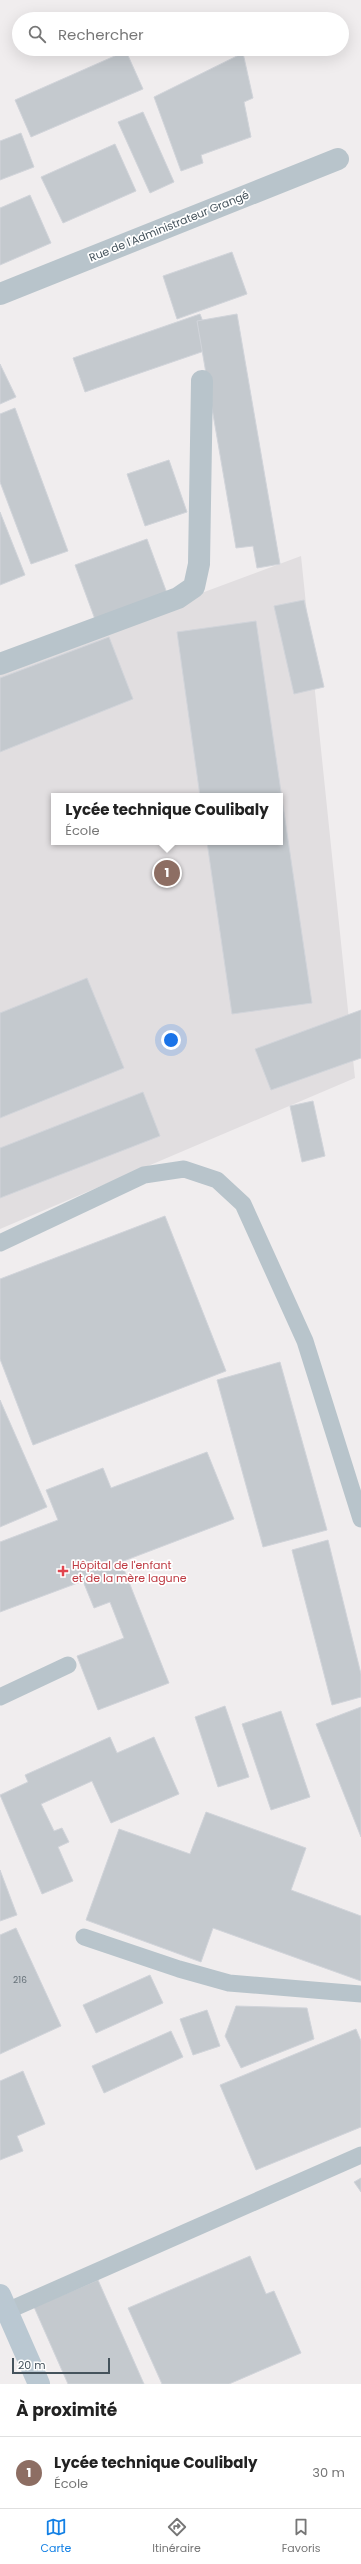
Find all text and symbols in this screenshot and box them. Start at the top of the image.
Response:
search box [12,12,349,56]
icon: search [26,23,48,45]
text: Rechercher [58,24,144,45]
street label: Rue de l'Administrateur Grangé [87,186,252,266]
popup [51,793,283,845]
text: Lycée technique Coulibaly [65,799,269,820]
text: École [65,821,99,840]
pin: 1 [154,858,180,888]
your location [161,1030,181,1050]
place label: Hôpital de l'enfant et de la mère lagune [72,1557,187,1586]
marker: Hôpital de l'enfant et de la mère lagune [57,1565,69,1577]
house number: 216 [13,1974,27,1986]
scale bar [12,2356,110,2375]
text: 20 m [18,2357,46,2373]
text: À proximité [16,2398,117,2422]
text: Lycée technique Coulibaly [54,2452,257,2473]
text: 1 [27,2463,31,2482]
text: 30 m [312,2463,345,2482]
text: École [54,2474,88,2493]
tab: Carte [40,2516,71,2557]
tab: Itinéraire [152,2516,201,2557]
tab: Favoris [282,2516,320,2557]

